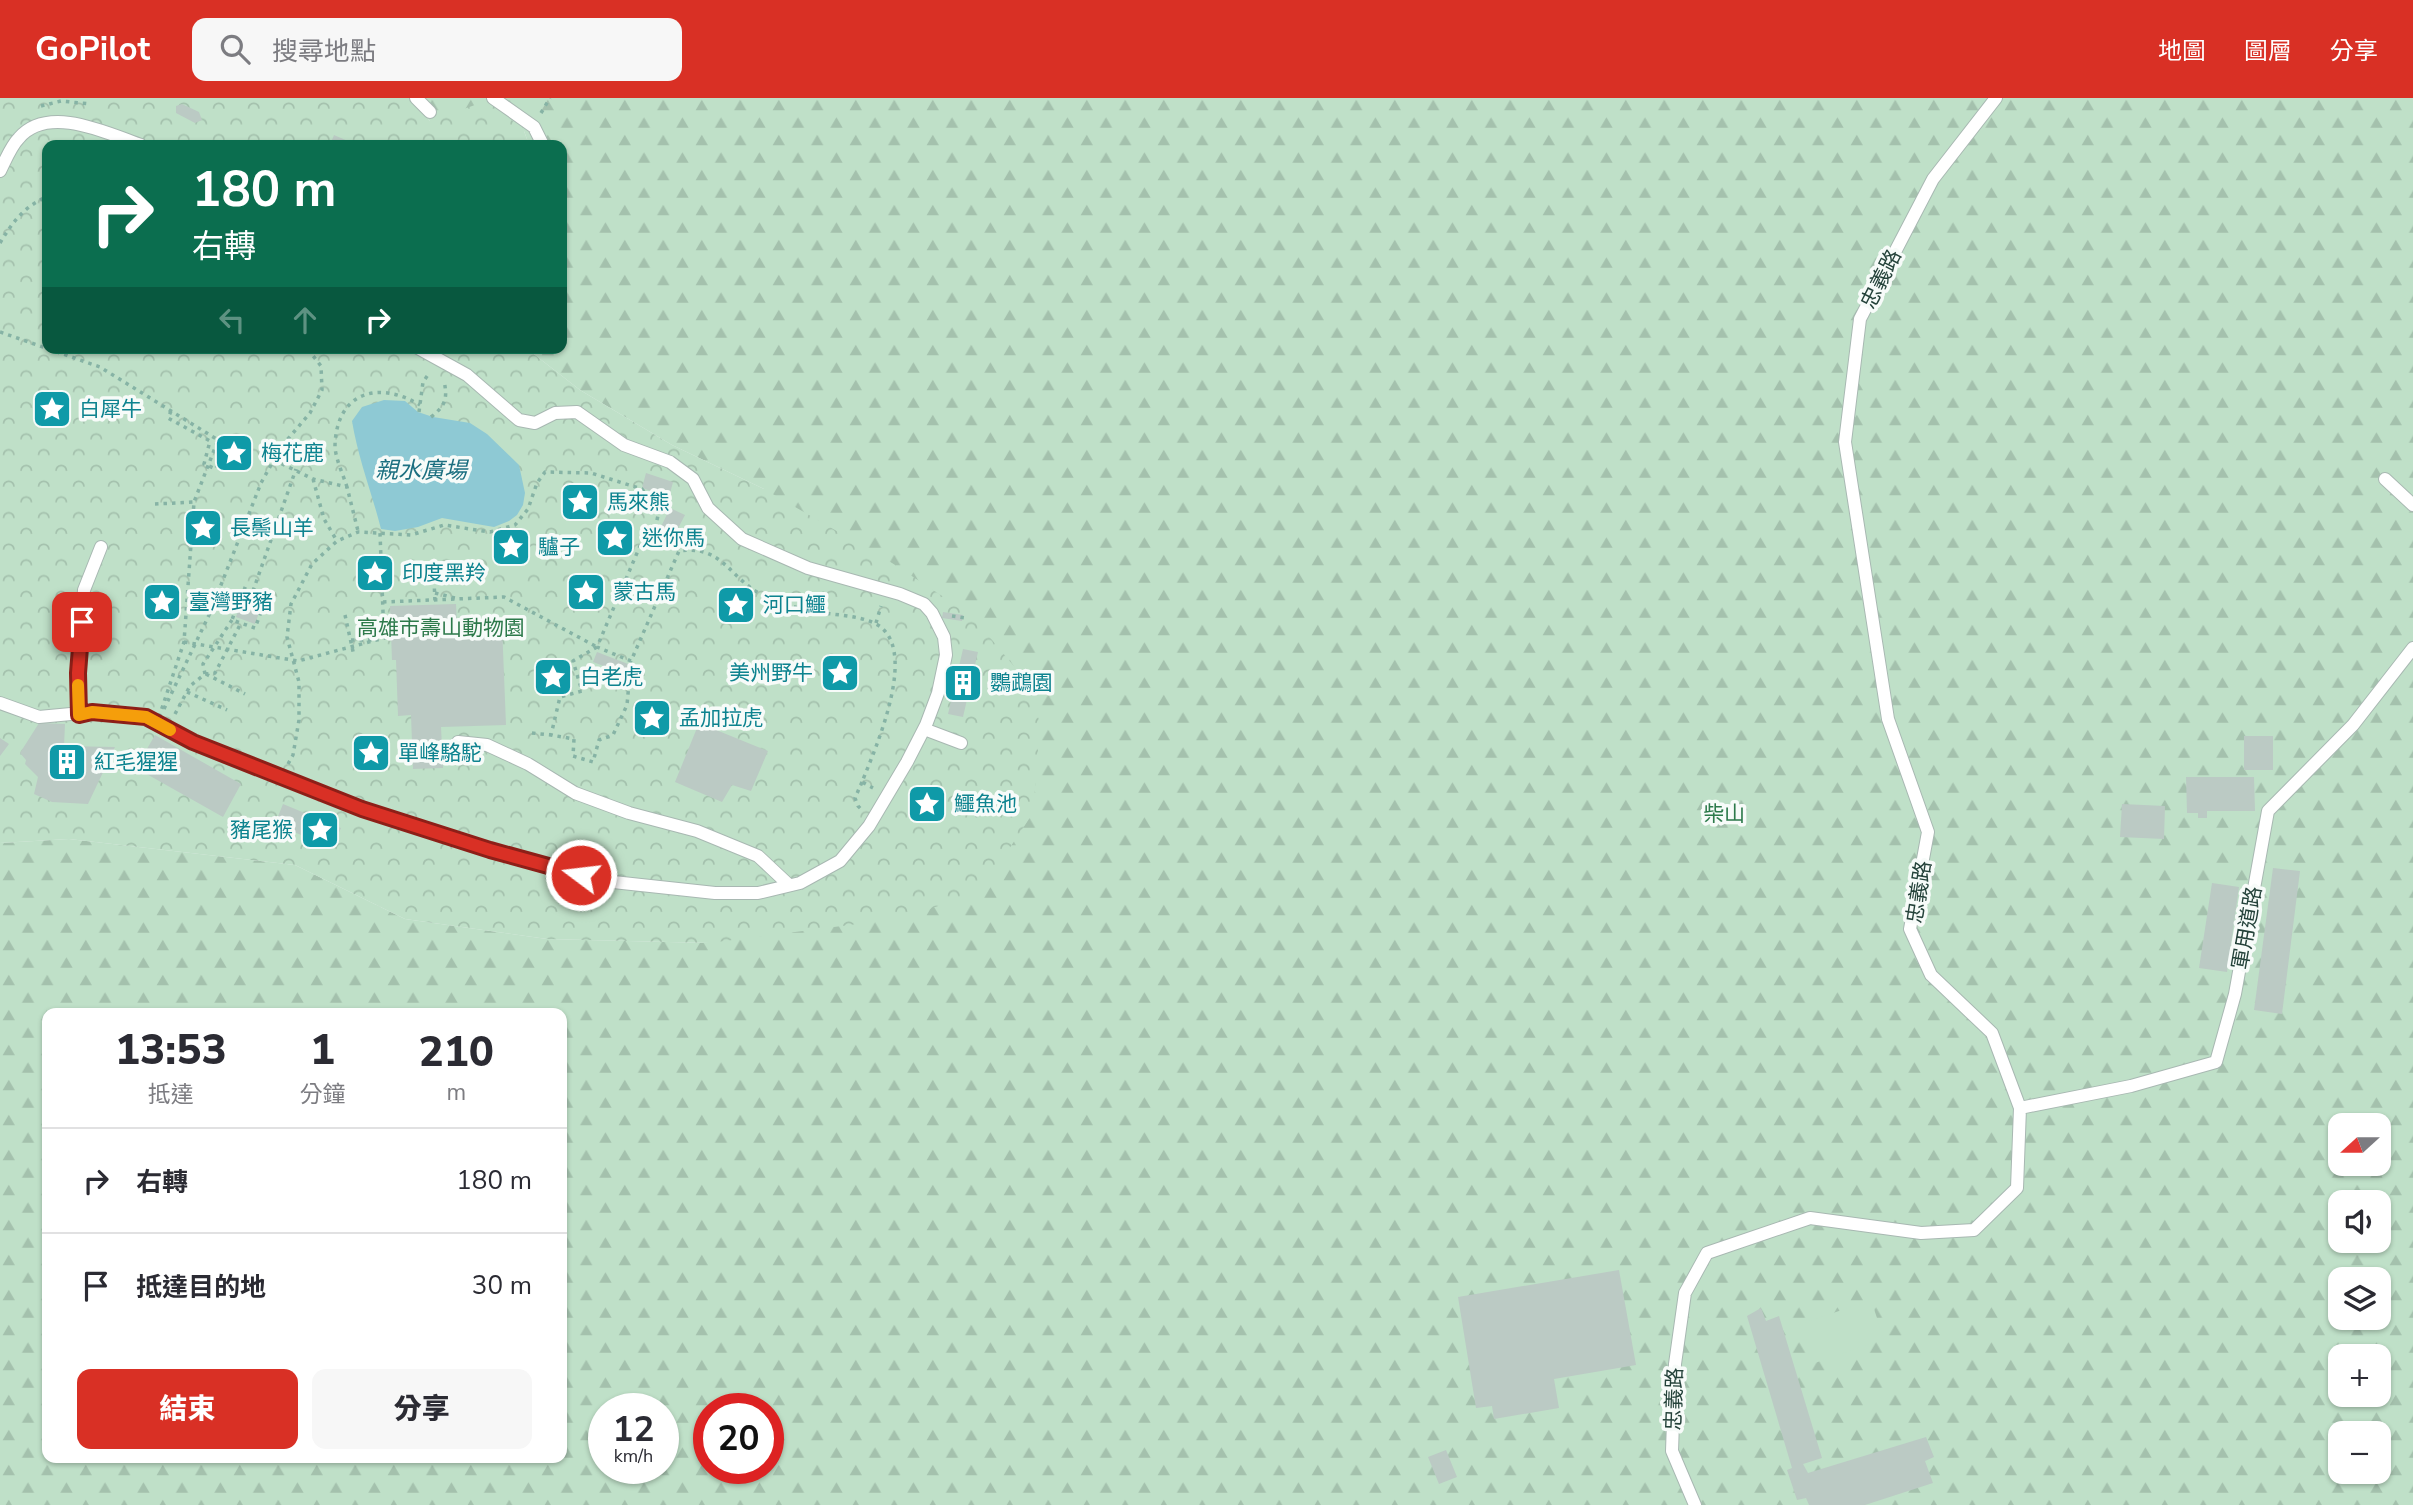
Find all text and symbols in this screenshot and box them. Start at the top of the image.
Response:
search box [192,18,682,81]
text: GoPilot [35,27,150,72]
icon: search [216,30,254,68]
text: 搜尋地點 [272,34,376,69]
text: 地圖 [2158,35,2206,67]
text: 圖層 [2244,35,2292,67]
text: 分享 [2330,35,2378,67]
text: 180 m [192,156,336,223]
icon: right [77,168,168,259]
text: 右轉 [192,225,256,268]
street label: 忠義路 [1854,245,1908,313]
icon: left [213,301,251,339]
icon: ahead [286,301,324,339]
icon: right [359,301,397,339]
place icon: 白犀牛 [31,388,73,430]
place label: 白犀牛 [79,395,142,423]
place icon: 梅花鹿 [213,432,255,474]
place label: 梅花鹿 [261,439,324,467]
water label: 親水廣場 [375,455,470,486]
place icon: 馬來熊 [559,481,601,523]
place label: 馬來熊 [607,488,670,516]
place icon: 長鬃山羊 [182,507,224,549]
place label: 長鬃山羊 [230,514,314,542]
place icon: 迷你馬 [594,517,636,559]
place label: 迷你馬 [642,524,705,552]
place icon: 驢子 [490,526,532,568]
place label: 驢子 [538,533,580,561]
place icon: 印度黑羚 [354,552,396,594]
place label: 印度黑羚 [402,559,486,587]
place icon: 蒙古馬 [565,571,607,613]
place label: 蒙古馬 [613,578,676,606]
place icon: 臺灣野豬 [141,581,183,623]
place icon: 河口鱷 [715,584,757,626]
place label: 臺灣野豬 [189,588,273,616]
place label: 河口鱷 [763,591,826,619]
pin [52,592,112,652]
icon: arrive [63,603,101,641]
park label: 高雄市壽山動物園 [357,614,525,642]
place icon: 美州野牛 [819,652,861,694]
place icon: 白老虎 [532,656,574,698]
place label: 美州野牛 [729,659,813,687]
building icon: 鸚鵡園 [942,662,984,704]
place label: 白老虎 [580,663,643,691]
place label: 鸚鵡園 [990,669,1053,697]
place icon: 孟加拉虎 [631,697,673,739]
place label: 孟加拉虎 [679,704,763,732]
place icon: 單峰駱駝 [350,732,392,774]
place label: 單峰駱駝 [398,739,482,767]
building icon: 紅毛猩猩 [46,741,88,783]
place label: 紅毛猩猩 [94,748,178,776]
place icon: 鱷魚池 [906,783,948,825]
place label: 鱷魚池 [954,790,1017,818]
park label: 柴山 [1703,800,1745,828]
place icon: 豬尾猴 [299,809,341,851]
place label: 豬尾猴 [230,816,293,844]
position arrow [544,838,618,912]
street label: 忠義路 [1900,859,1938,925]
street label: 軍用道路 [2226,884,2268,972]
text: 13:53 [115,1022,227,1079]
text: 1 [310,1022,335,1079]
text: 210 [418,1024,494,1081]
text: m [446,1077,466,1108]
text: 抵達 [148,1079,194,1110]
text: 分鐘 [300,1079,346,1110]
north arrow [2328,1113,2390,1176]
map controls [2328,1113,2391,1484]
icon: right [77,1162,115,1200]
text: 180 m [456,1163,532,1198]
text: 右轉 [136,1165,188,1200]
button: sound [2328,1190,2391,1253]
icon: arrive [77,1267,115,1305]
button: layers [2328,1267,2391,1330]
text: 30 m [472,1268,532,1303]
text: 抵達目的地 [136,1270,266,1305]
button: + [2328,1344,2391,1407]
street label: 忠義路 [1659,1367,1689,1431]
button: 結束 [77,1369,298,1449]
button: 分享 [312,1369,532,1449]
speed limit sign: 20 [693,1393,784,1484]
text: 12 [612,1406,655,1453]
button: − [2328,1421,2391,1484]
text: km/h [614,1444,653,1468]

